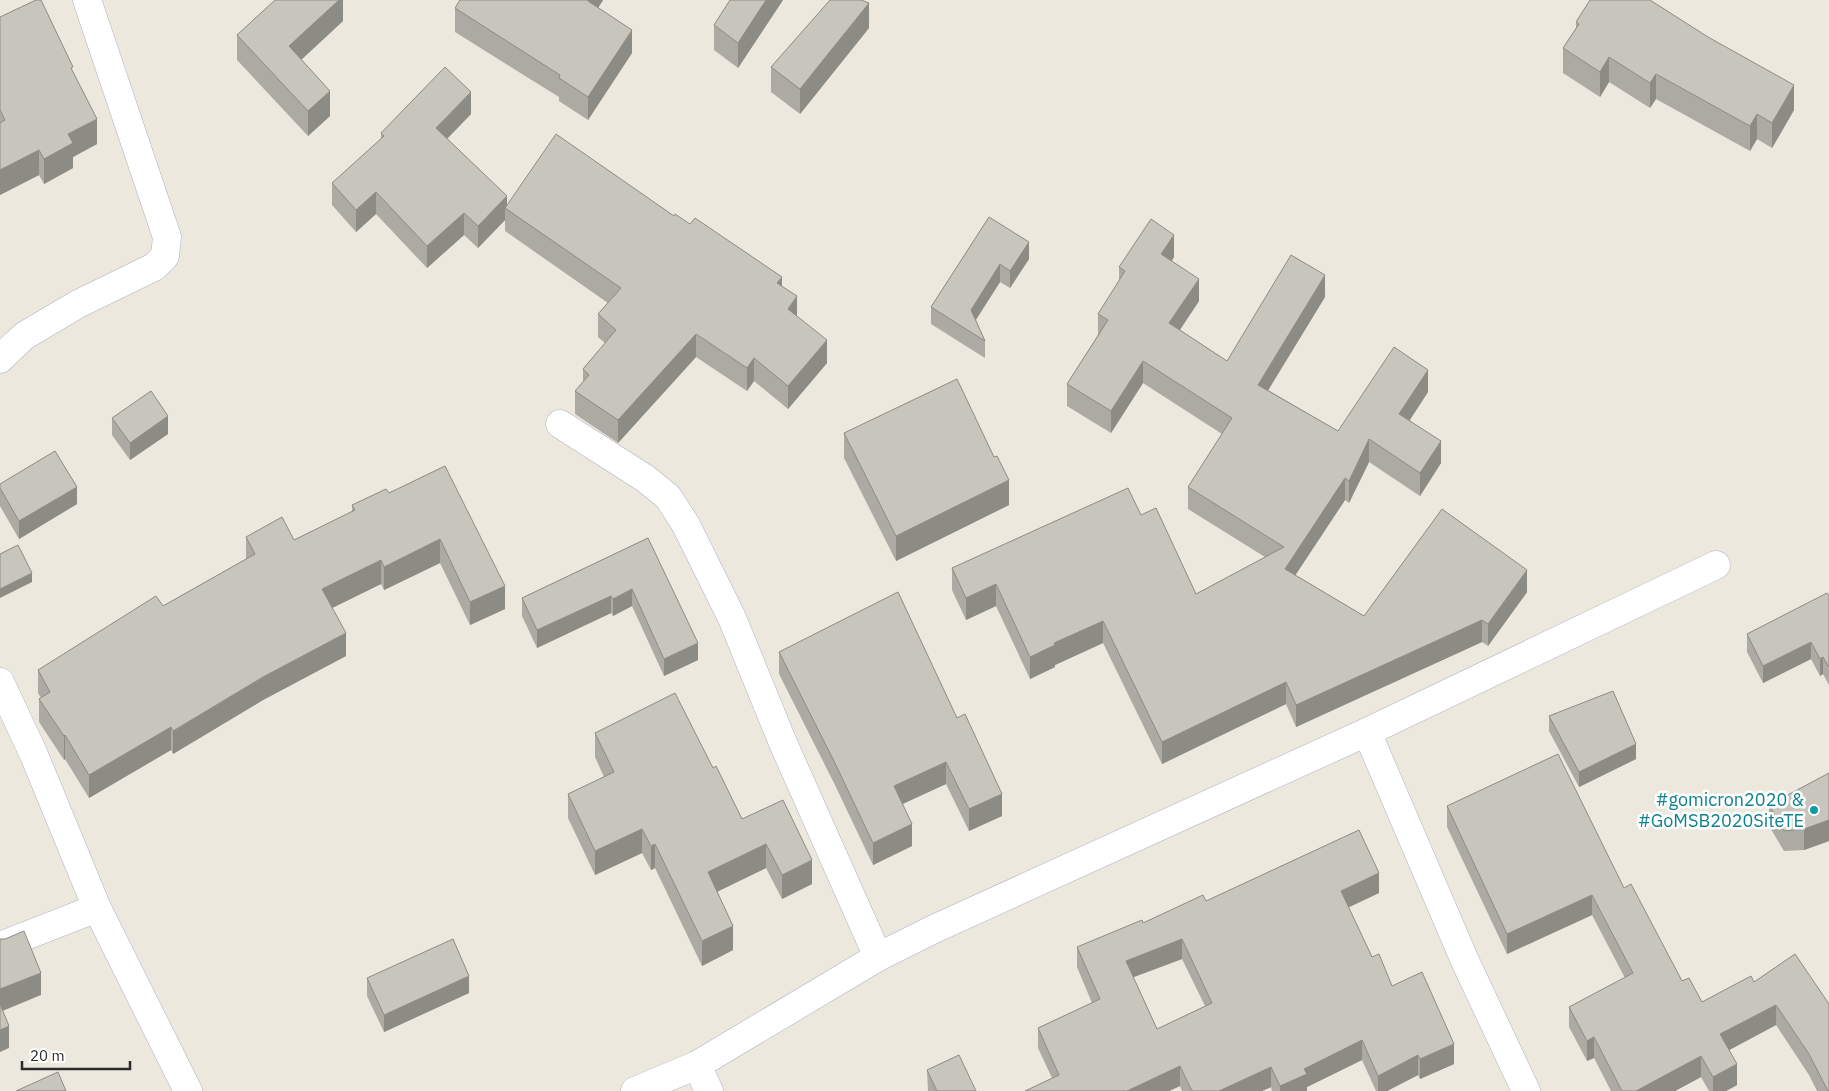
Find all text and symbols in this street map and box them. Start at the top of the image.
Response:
place label: #gomicron2020 & #GoMSB2020SiteTE [1638,788,1805,832]
marker: #gomicron2020 & #GoMSB2020SiteTE [1808,804,1820,816]
scale bar [22,1038,130,1070]
text: 20 m [30,1046,65,1065]

